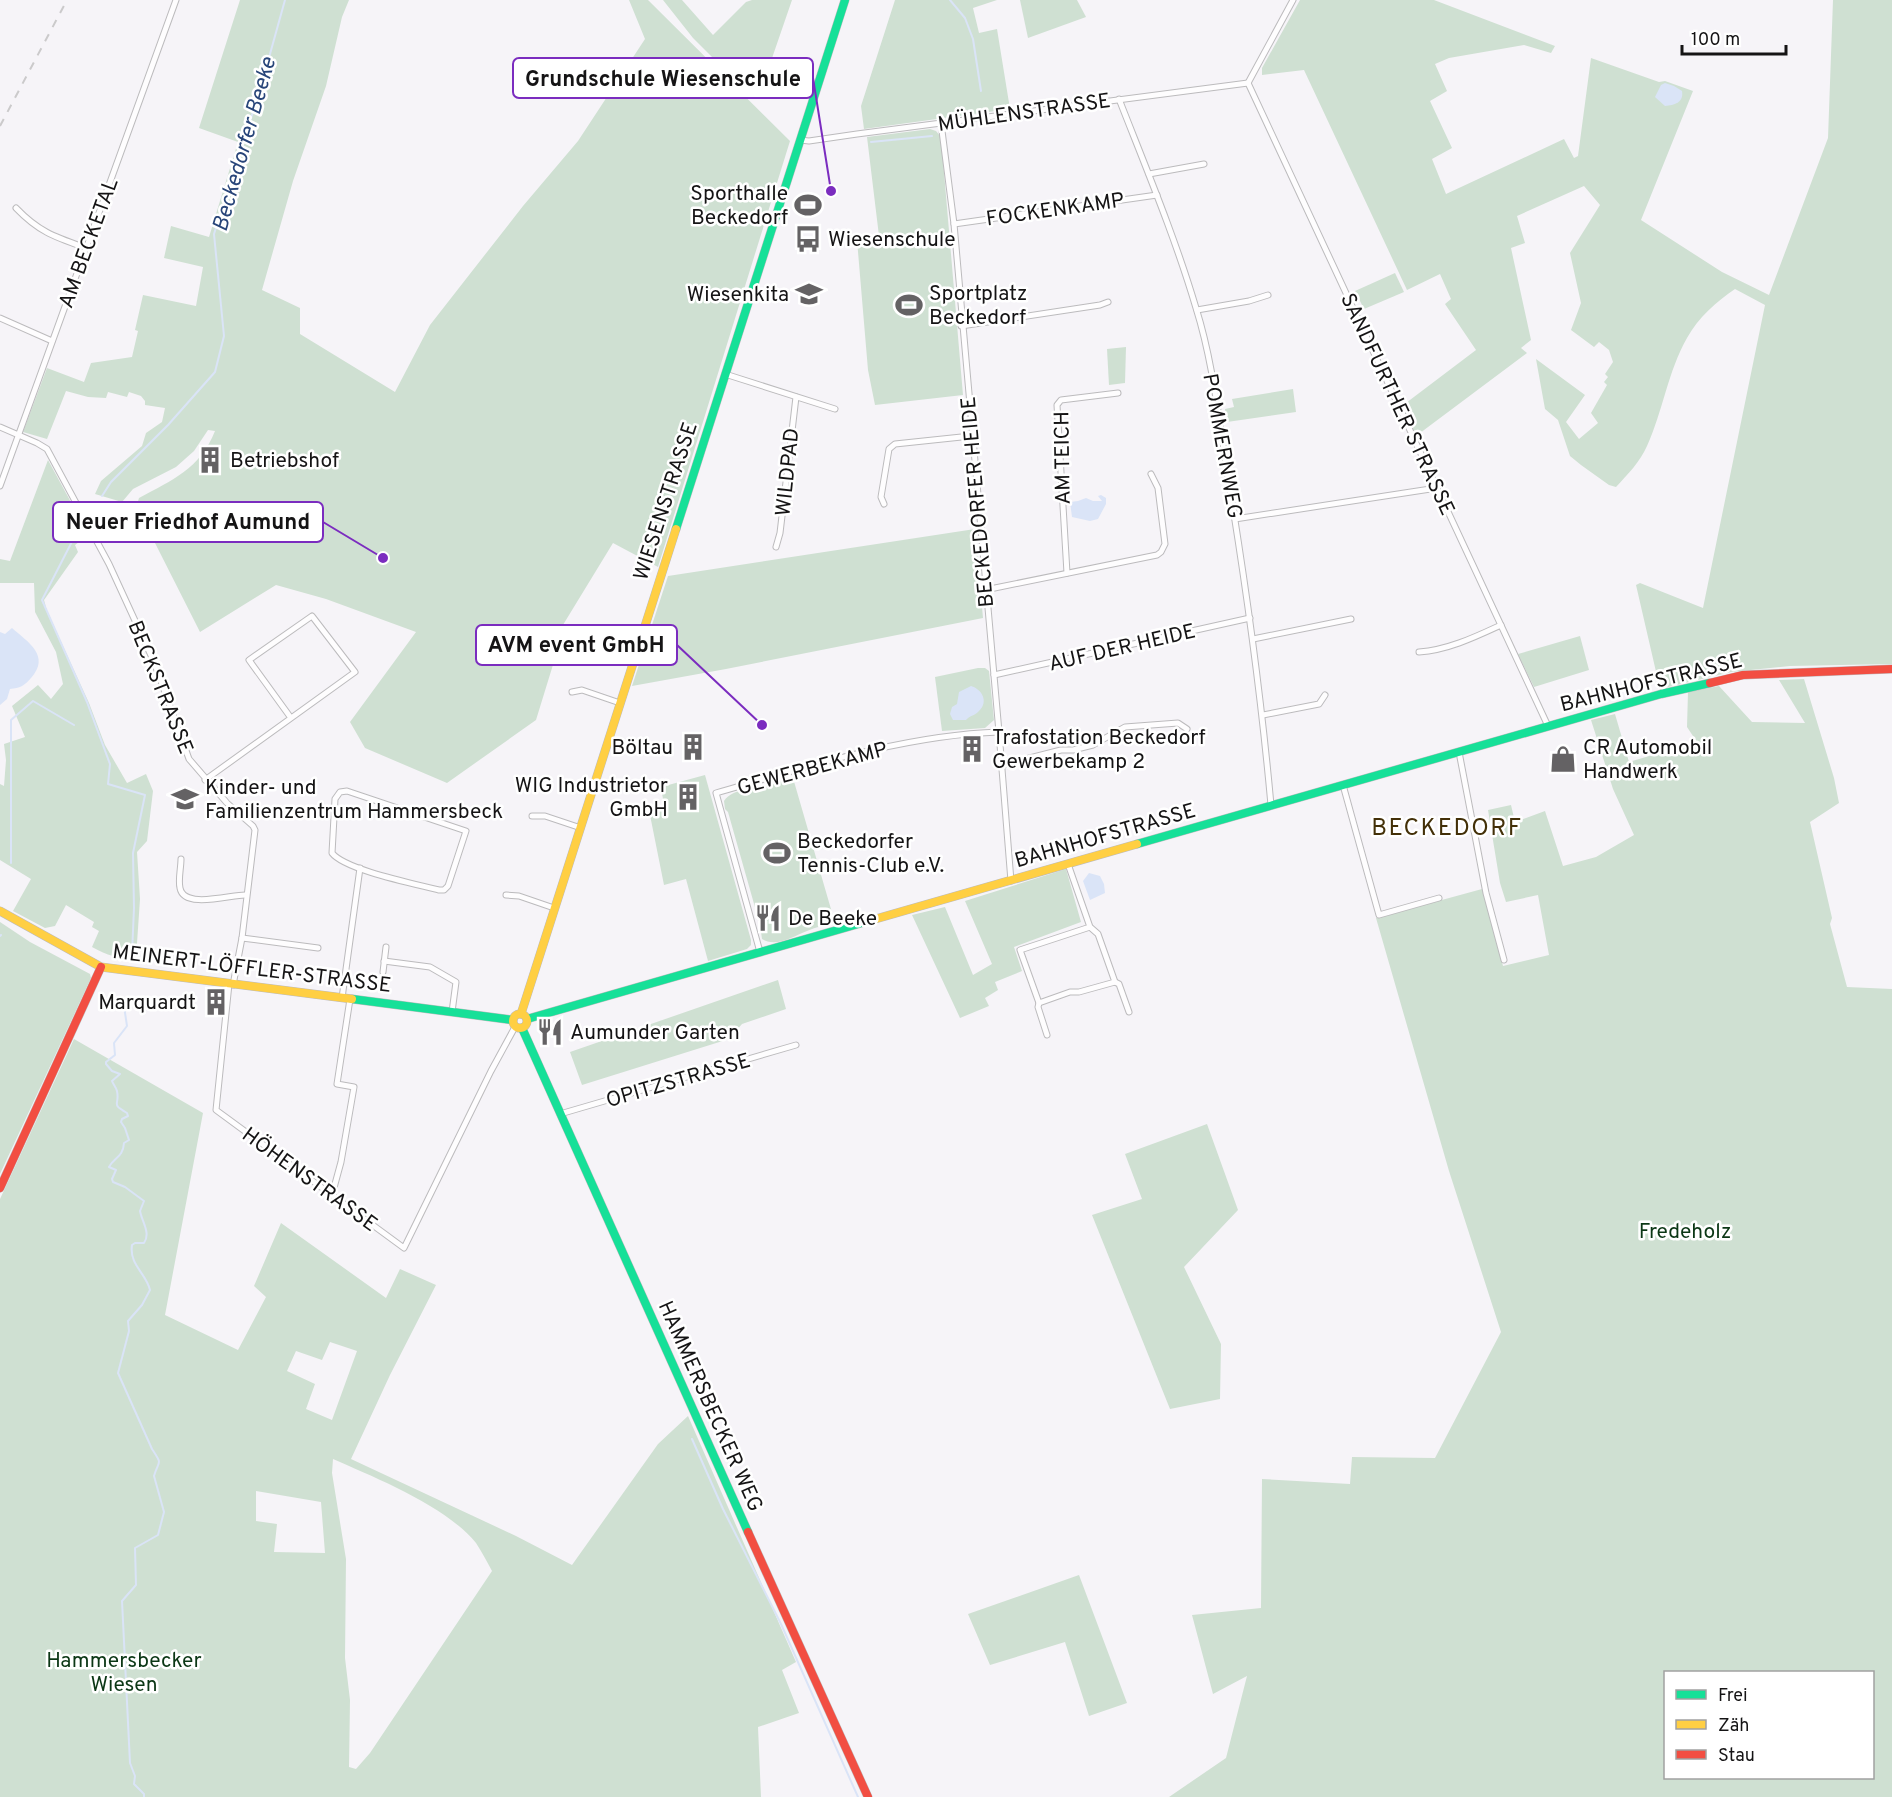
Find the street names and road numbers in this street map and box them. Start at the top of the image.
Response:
street label: MÜHLENSTRASSE [936,88,1112,139]
street label: AM BECKETAL [53,175,126,312]
street label: FOCKENKAMP [984,187,1126,234]
street label: SANDFURTHER STRASSE [1333,289,1460,520]
street label: POMMERNWEG [1195,372,1248,521]
street label: BECKEDORFER HEIDE [956,395,1001,608]
street label: AM TEICH [1049,411,1078,505]
street label: WIESENSTRASSE [628,419,705,584]
street label: WILDPAD [770,427,807,518]
street label: BECKSTRASSE [121,617,199,758]
street label: AUF DER HEIDE [1046,618,1198,678]
street label: BAHNHOFSTRASSE [1557,648,1745,719]
street label: GEWERBEKAMP [734,736,890,802]
street label: BAHNHOFSTRASSE [1012,798,1199,875]
street label: MEINERT-LÖFFLER-STRASSE [111,939,393,1000]
street label: OPITZSTRASSE [603,1048,754,1115]
street label: HÖHENSTRASSE [236,1122,382,1239]
street label: HAMMERSBECKER WEG [651,1297,768,1516]

